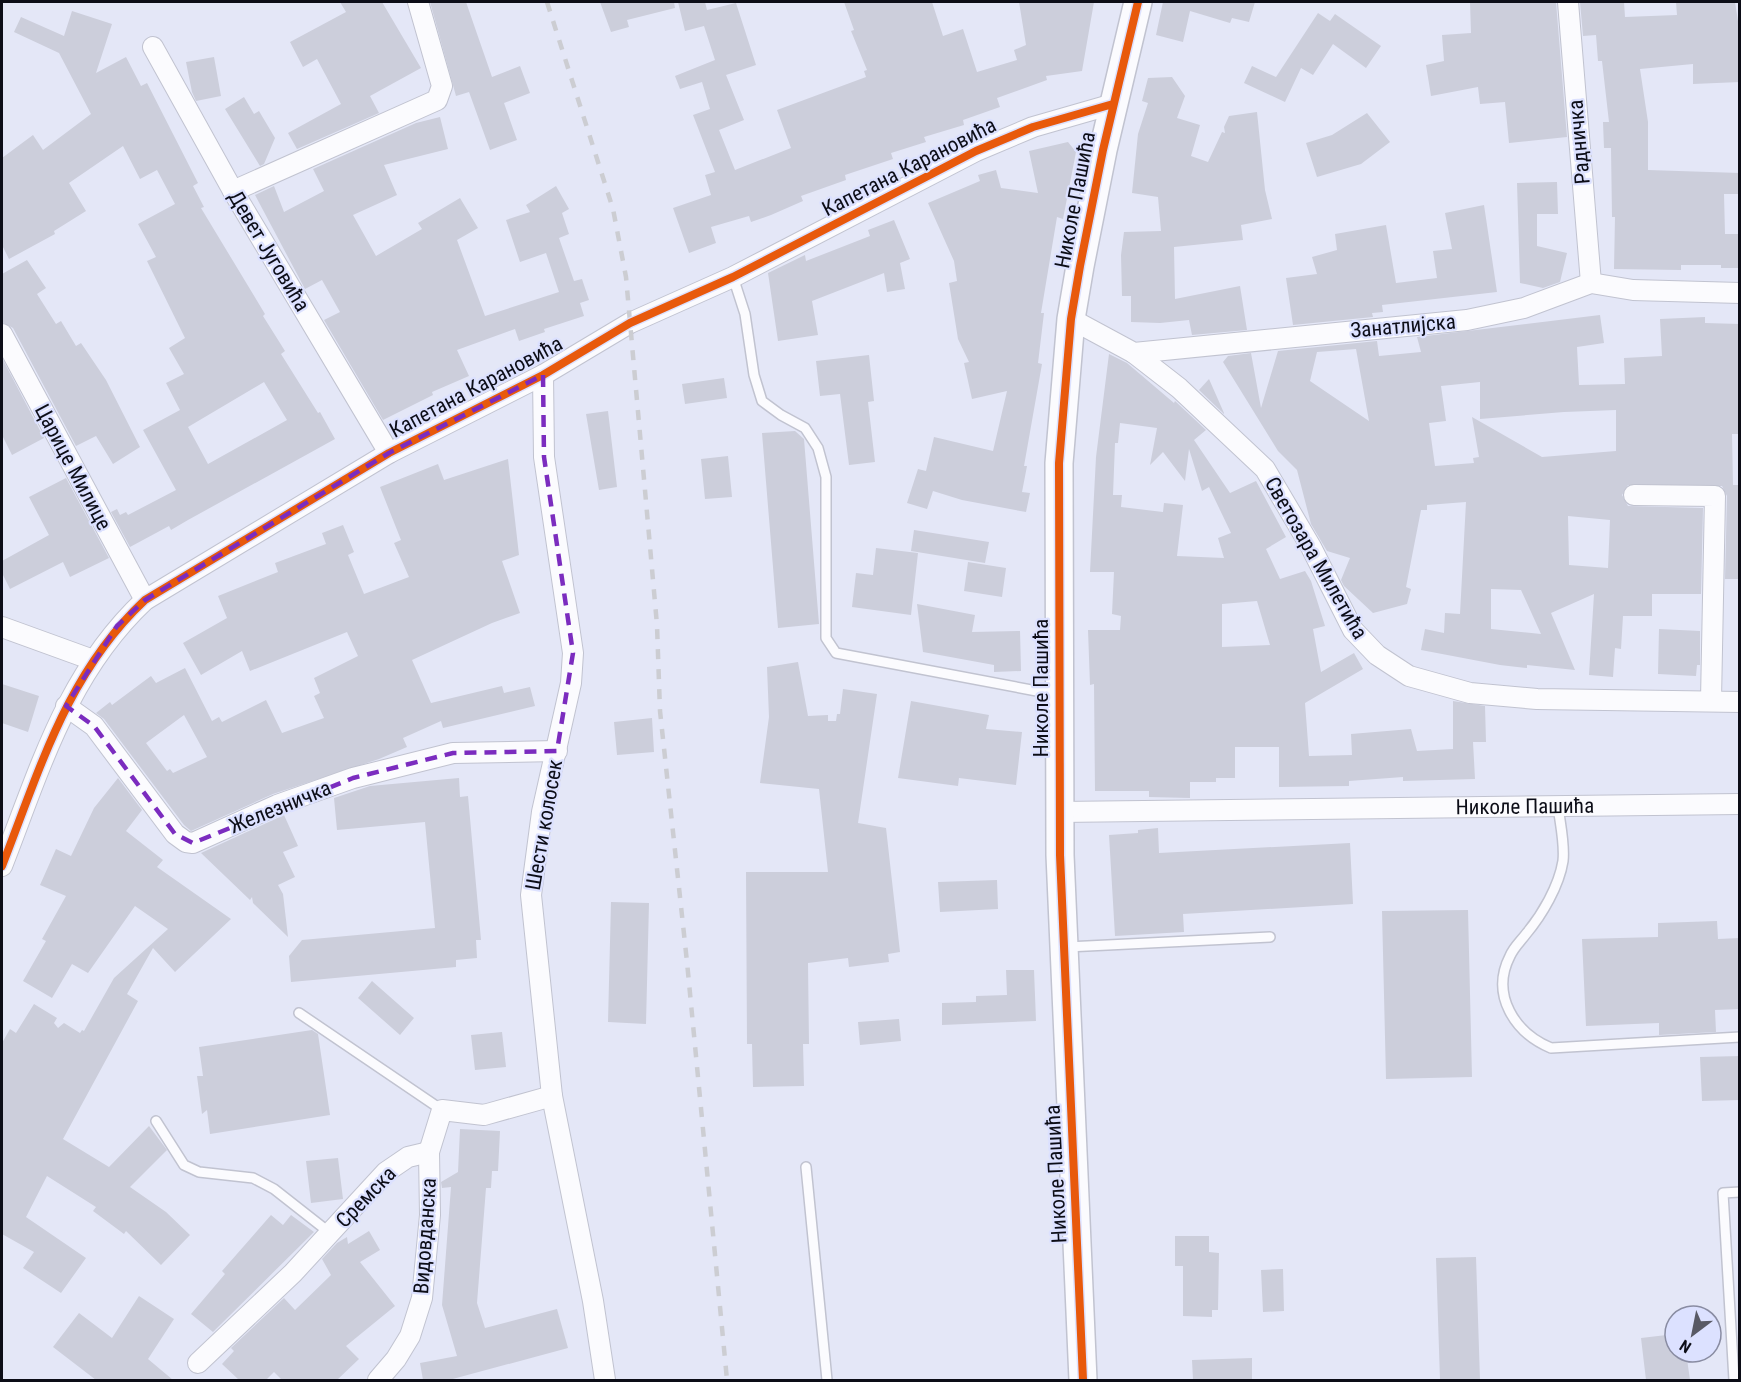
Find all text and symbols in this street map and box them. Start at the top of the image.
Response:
street label: Радничка [1563,99,1595,185]
street label: Капетана Карановића [818,113,1000,221]
street label: Николе Пашића [1050,130,1100,270]
street label: Девет Југовића [224,186,314,316]
street label: Занатлијска [1349,309,1457,343]
street label: Капетана Карановића [386,331,566,443]
street label: Царице Милице [30,400,116,534]
street label: Светозара Милетића [1260,473,1372,643]
street label: Николе Пашића [1029,619,1053,757]
street label: Шести колосек [521,758,567,892]
street label: Железничка [226,776,334,838]
street label: Николе Пашића [1456,794,1594,819]
street label: Николе Пашића [1040,1104,1072,1244]
street label: Сремска [331,1161,401,1233]
street label: Видовданска [409,1177,441,1295]
north arrow [1663,1304,1723,1364]
text: N [1676,1336,1695,1357]

